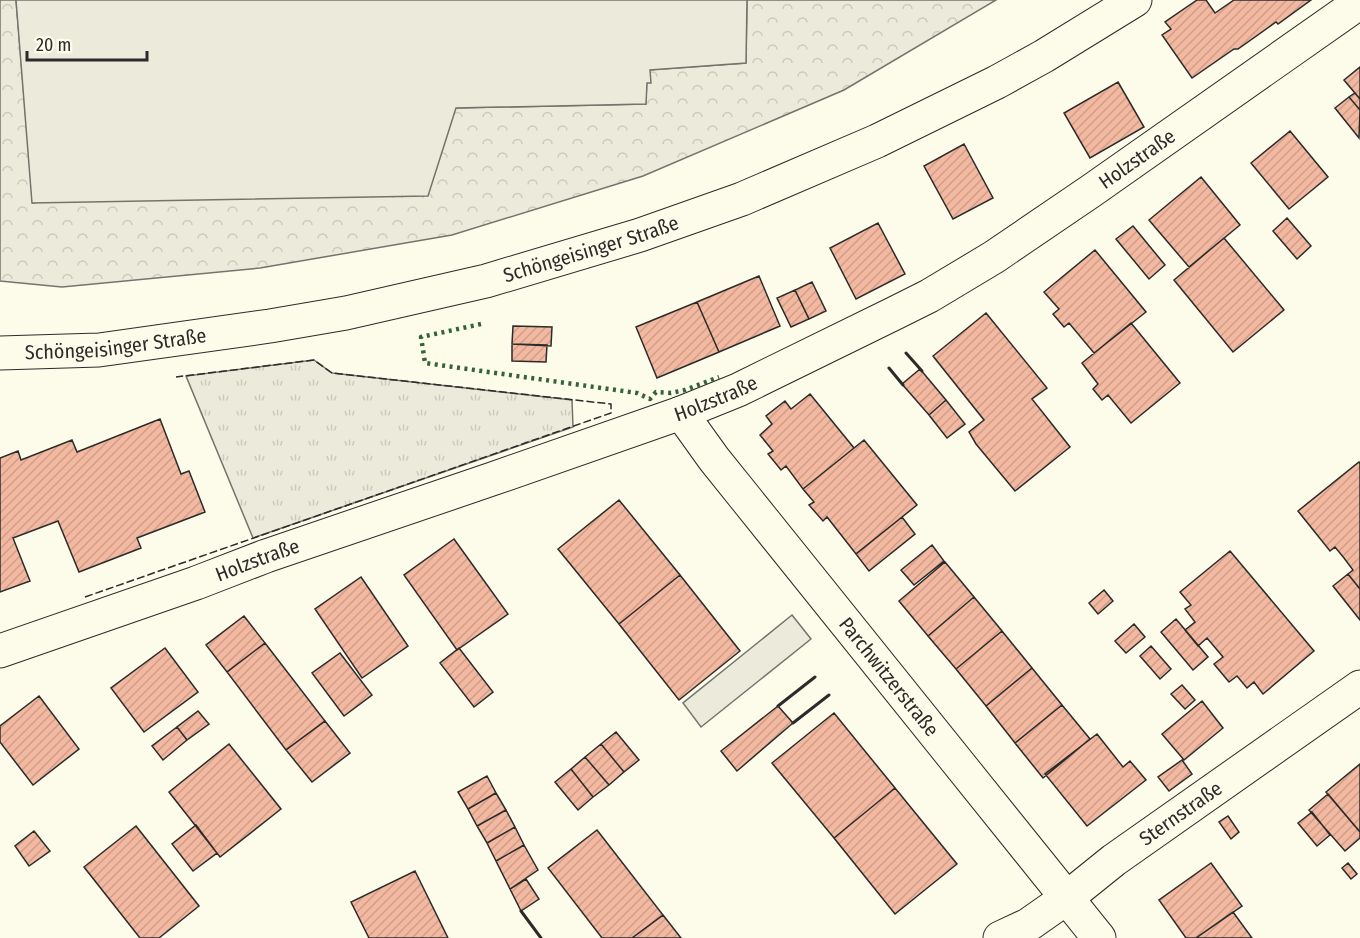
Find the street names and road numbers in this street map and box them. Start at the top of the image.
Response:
street label: Holzstraße [1094,124,1180,194]
street label: Schöngeisinger Straße [500,210,682,287]
street label: Schöngeisinger Straße [25,323,208,364]
street label: Holzstraße [671,370,761,426]
street label: Holzstraße [212,534,302,586]
street label: Parchwitzerstraße [834,612,944,741]
street label: Sternstraße [1135,776,1226,851]

